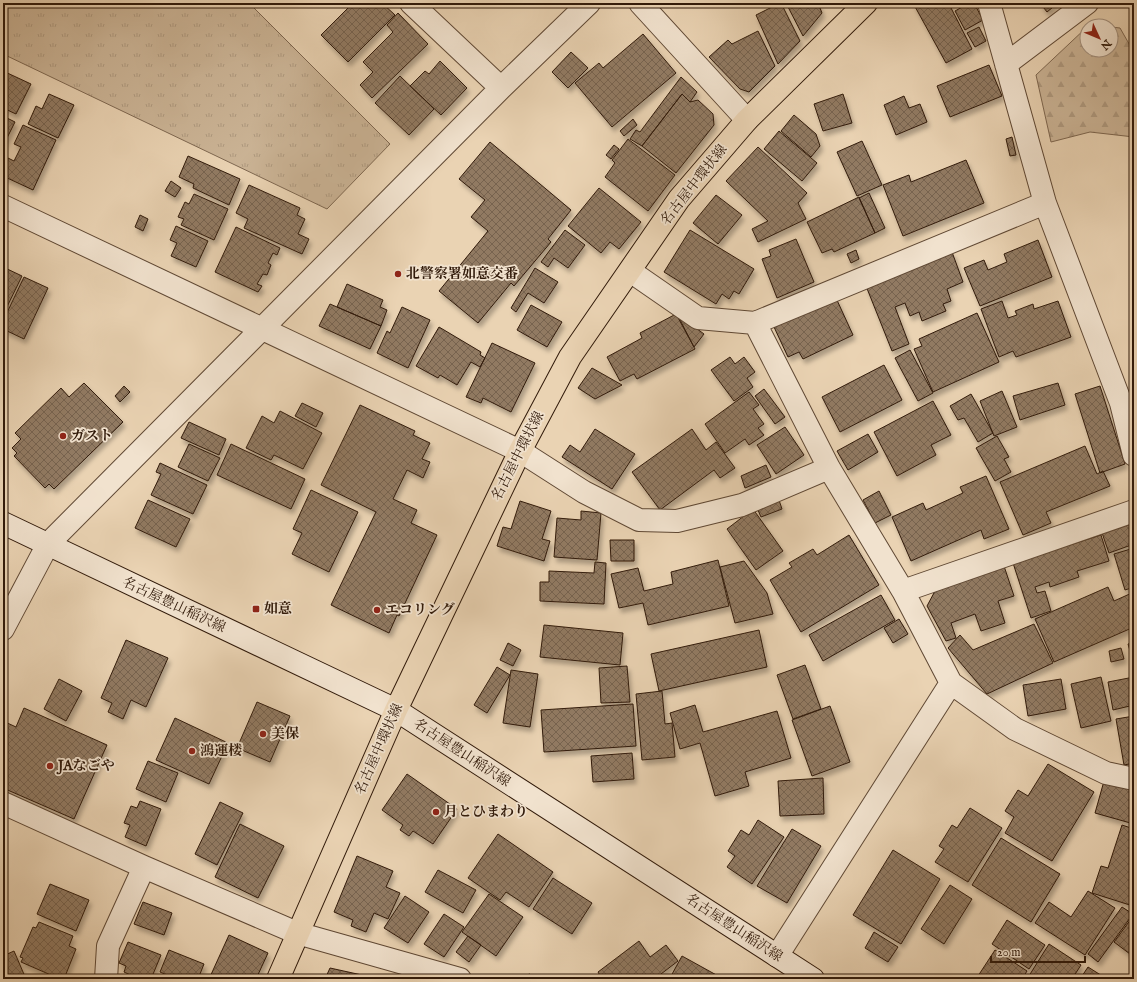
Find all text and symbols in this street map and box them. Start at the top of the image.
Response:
north arrow [1079,18,1119,58]
text: N [1097,35,1115,53]
street label: 名古屋中環状線 [657,141,731,229]
place label: 北警察署如意交番 [406,265,518,283]
marker: 北警察署如意交番 [393,269,403,279]
street label: 名古屋中環状線 [488,408,548,504]
place label: ガスト [71,427,113,445]
marker: ガスト [58,431,68,441]
street label: 名古屋豊山稲沢線 [119,573,229,637]
place label: 如意 [264,600,292,618]
place label: エコリング [385,601,455,619]
marker: 如意 [251,604,261,614]
marker: エコリング [372,605,382,615]
street label: 名古屋中環状線 [351,701,407,797]
street label: 名古屋豊山稲沢線 [410,715,514,791]
place label: 美保 [271,725,299,743]
marker: 美保 [258,729,268,739]
place label: 鴻運楼 [200,742,242,760]
marker: 鴻運楼 [187,746,197,756]
place label: JAなごや [56,757,115,775]
marker: JAなごや [45,761,55,771]
place label: 月とひまわり [444,803,528,821]
marker: 月とひまわり [431,807,441,817]
street label: 名古屋豊山稲沢線 [682,890,786,966]
scale bar [991,938,1085,964]
text: 20 m [997,945,1020,960]

